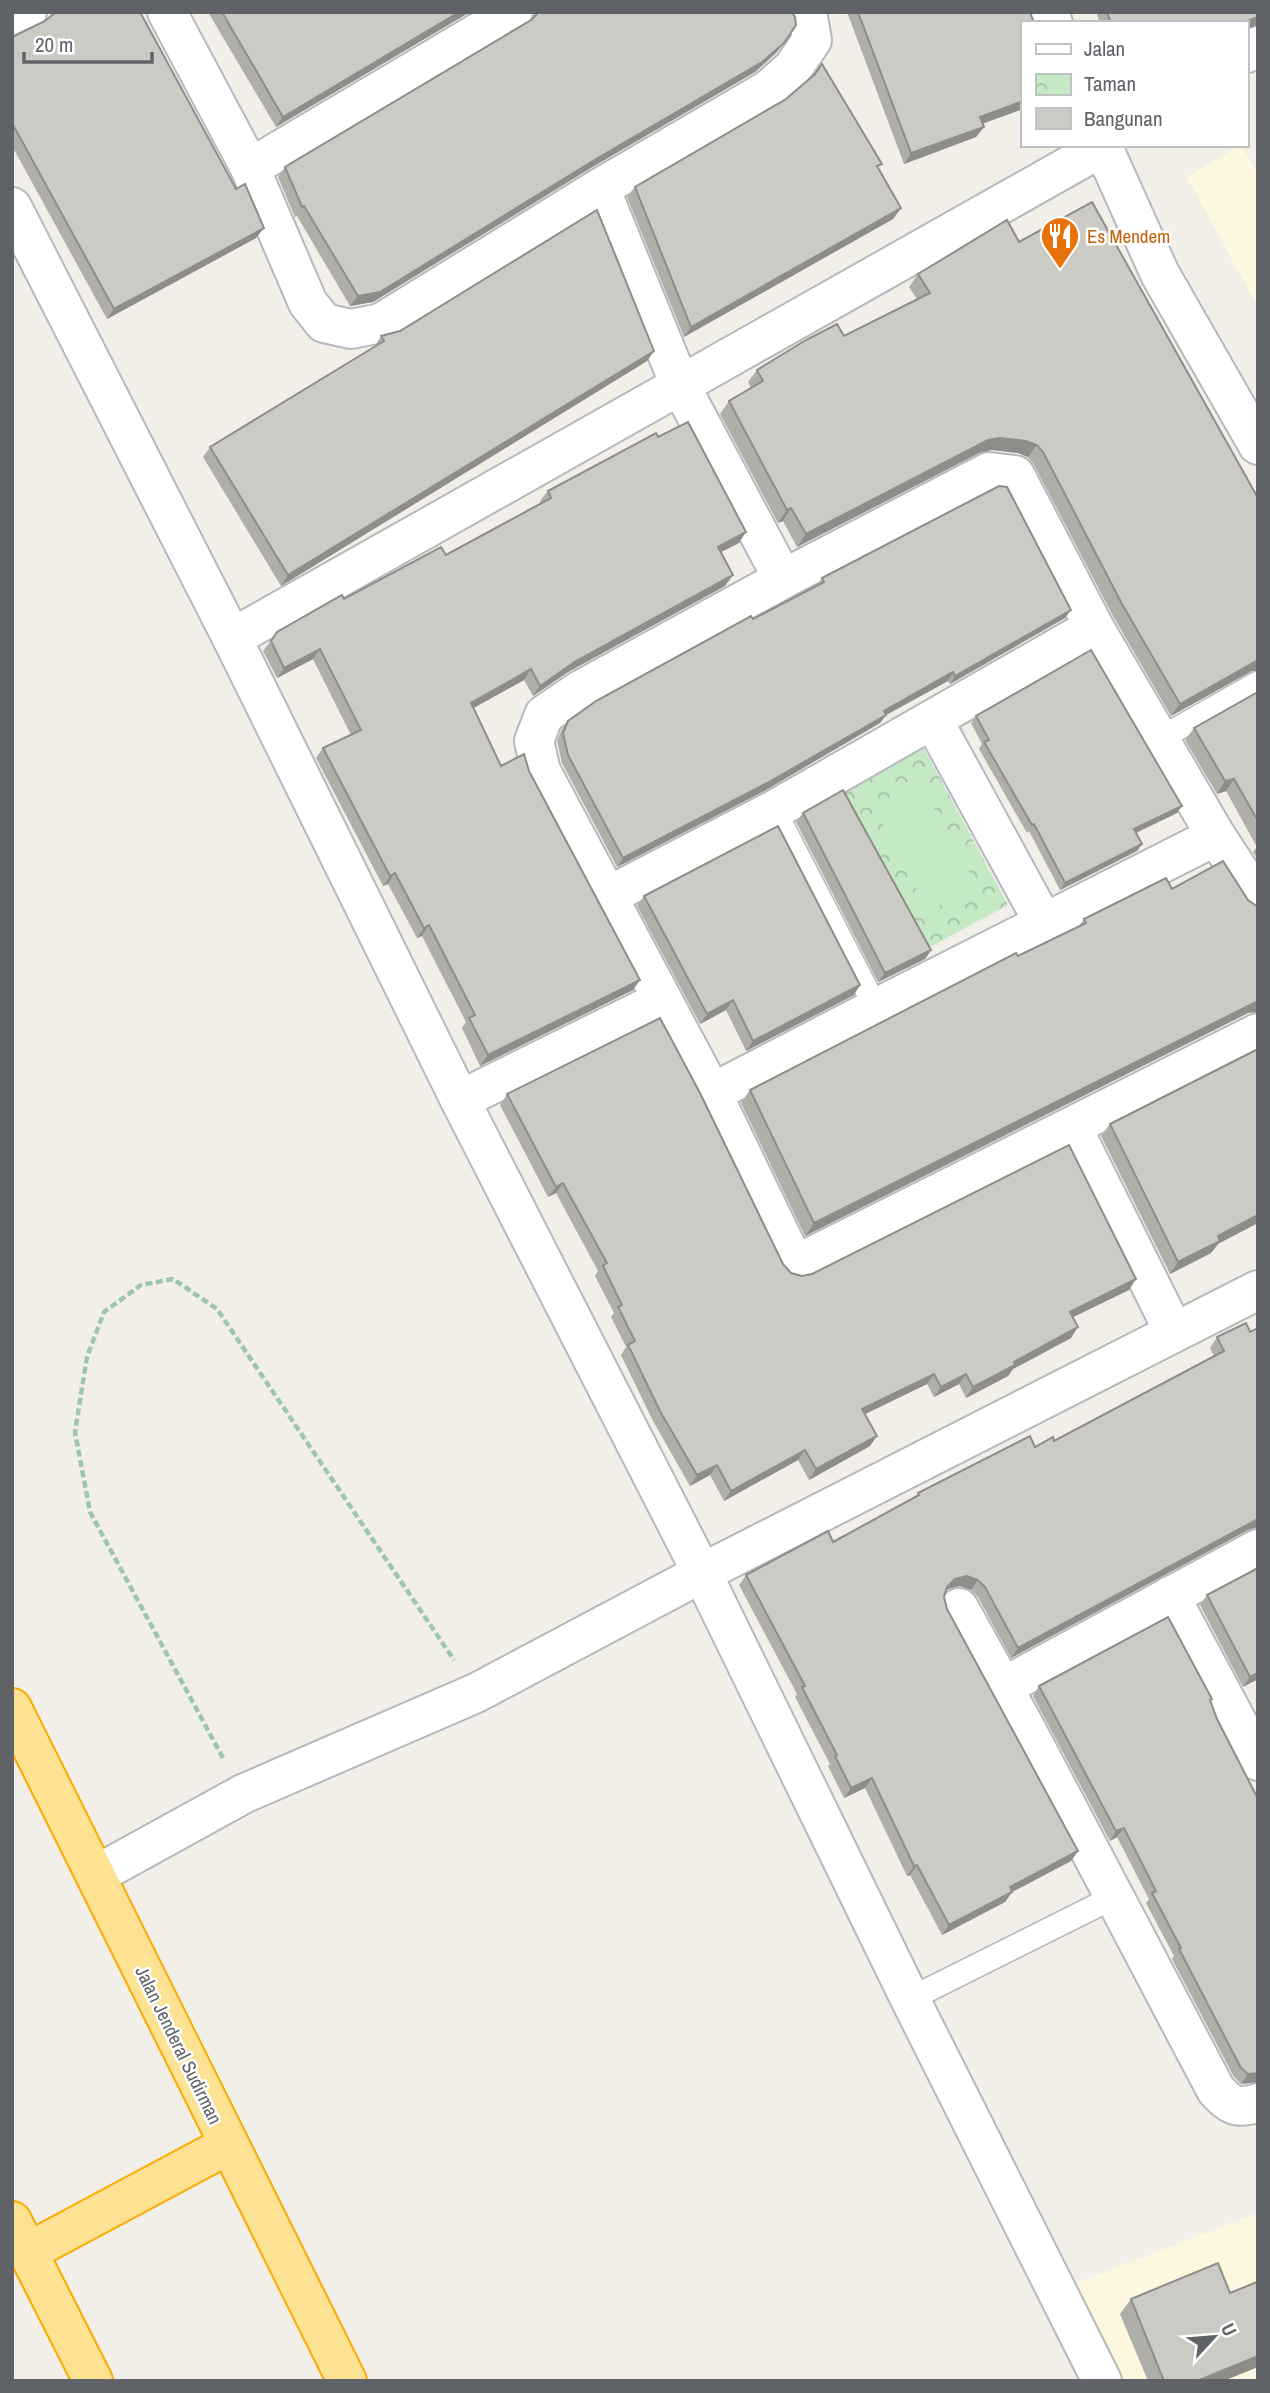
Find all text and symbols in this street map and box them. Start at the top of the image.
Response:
scale bar [24,21,152,65]
legend [1021,21,1249,147]
text: 20 m [35,30,73,59]
text: Jalan [1084,34,1125,63]
text: Taman [1084,69,1136,98]
text: Bangunan [1084,104,1163,133]
restaurant icon: Es Mendem [1039,215,1081,270]
place label: Es Mendem [1087,223,1170,249]
street label: Jalan Jenderal Sudirman [129,1961,229,2129]
north arrow [1179,2302,1249,2372]
text: U [1215,2319,1243,2340]

